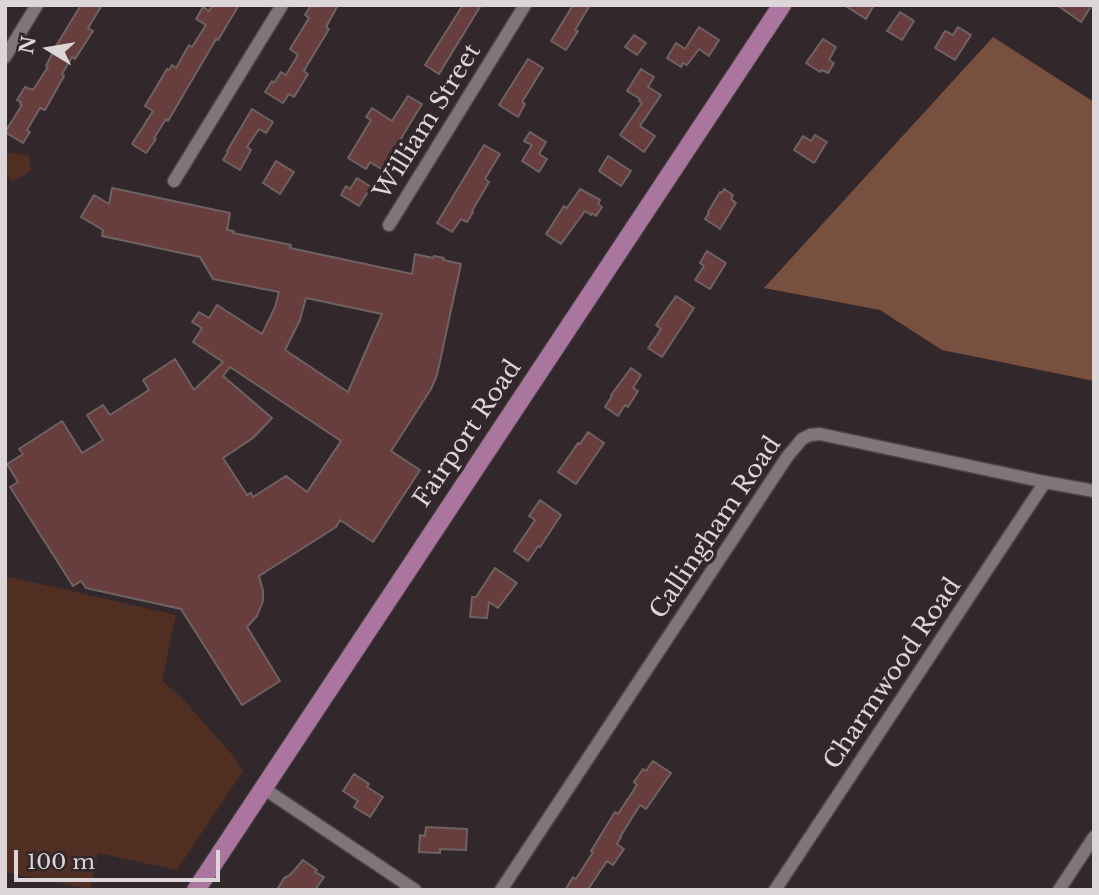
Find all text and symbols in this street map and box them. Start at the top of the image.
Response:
north arrow [14,14,84,84]
text: N [15,34,41,56]
street label: William Street [369,39,487,205]
street label: Fairport Road [408,355,528,513]
street label: Callingham Road [644,431,788,625]
street label: Charmwood Road [818,573,968,775]
scale bar [18,836,224,880]
text: 100 m [27,849,95,875]

